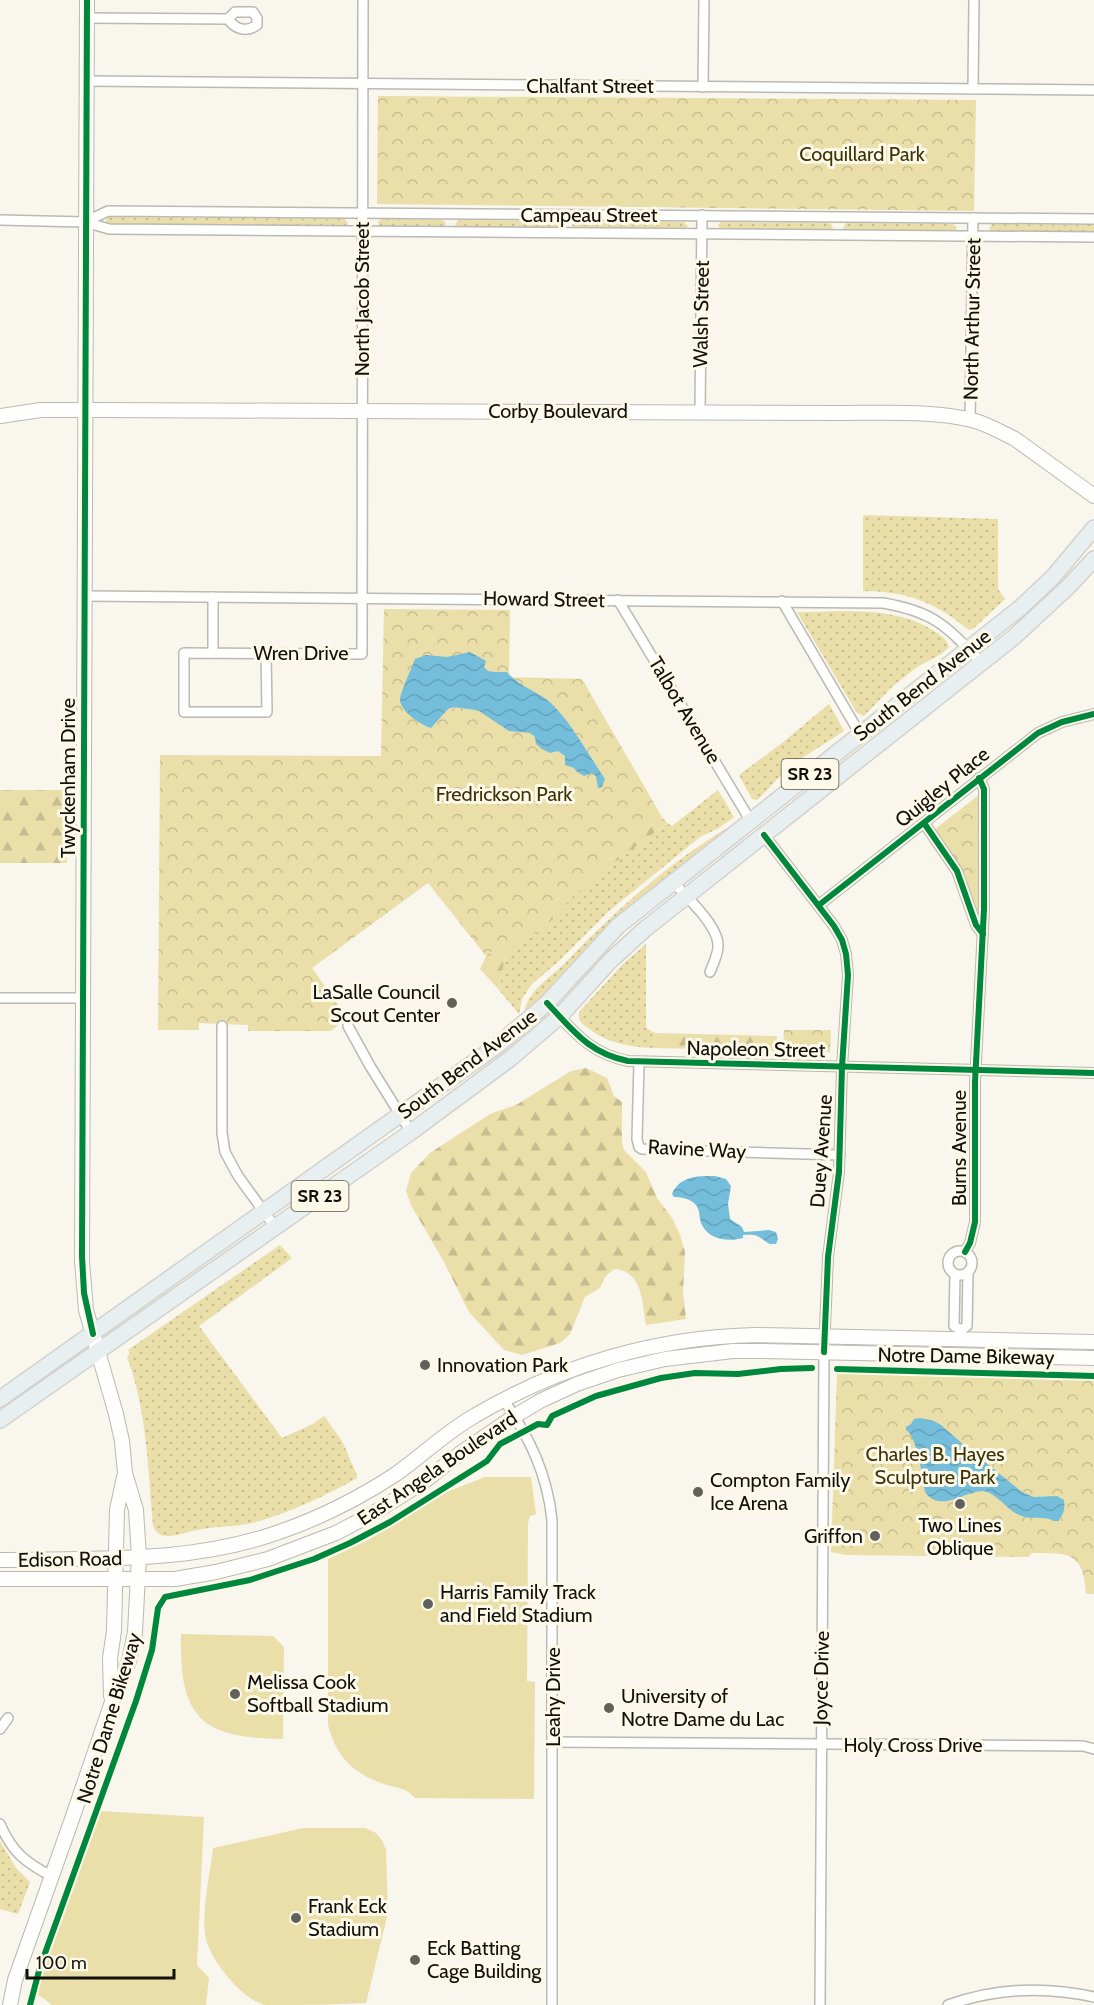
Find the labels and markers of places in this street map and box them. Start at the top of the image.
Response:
place label: LaSalle Council Scout Center [312,980,441,1027]
marker: LaSalle Council Scout Center [445,996,459,1010]
place label: Innovation Park [437,1353,568,1377]
marker: Innovation Park [418,1358,432,1372]
place label: Compton Family Ice Arena [710,1468,850,1515]
marker: Compton Family Ice Arena [691,1485,705,1499]
marker: Two Lines Oblique [953,1497,967,1511]
place label: Two Lines Oblique [918,1513,1002,1560]
place label: Griffon [804,1524,863,1548]
marker: Griffon [868,1529,882,1543]
place label: Harris Family Track and Field Stadium [440,1580,596,1627]
marker: Harris Family Track and Field Stadium [421,1597,435,1611]
place label: Melissa Cook Softball Stadium [247,1670,389,1717]
place label: University of Notre Dame du Lac [621,1684,784,1731]
marker: Melissa Cook Softball Stadium [228,1687,242,1701]
marker: University of Notre Dame du Lac [602,1701,616,1715]
place label: Frank Eck Stadium [308,1894,387,1941]
marker: Frank Eck Stadium [289,1911,303,1925]
place label: Eck Batting Cage Building [427,1936,542,1983]
marker: Eck Batting Cage Building [408,1953,422,1967]

